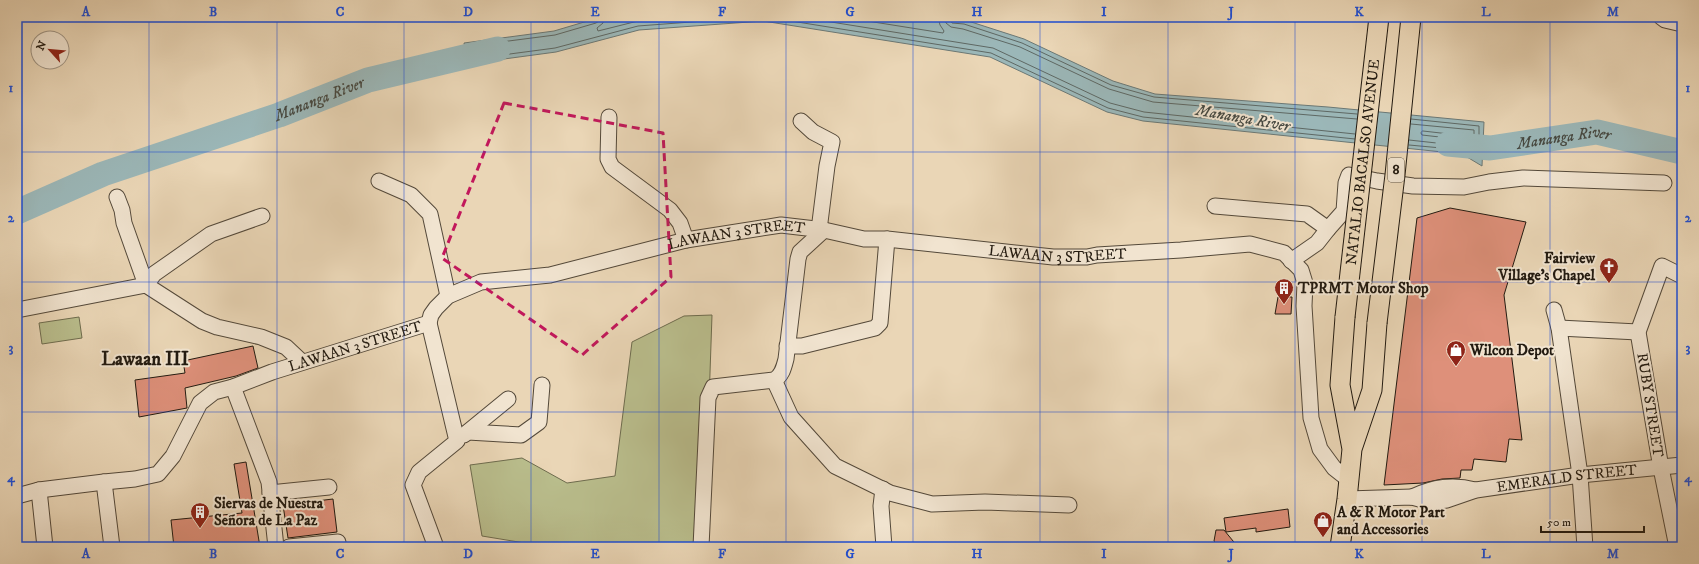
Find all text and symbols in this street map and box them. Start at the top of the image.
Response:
text: A [81,4,91,20]
text: B [209,4,217,20]
text: C [336,4,345,20]
text: D [463,4,473,20]
text: E [590,4,600,20]
text: F [718,4,727,20]
text: G [845,4,855,20]
text: H [972,4,983,20]
text: I [1101,4,1107,20]
text: J [1226,4,1234,21]
text: K [1354,4,1364,20]
text: L [1481,4,1491,20]
text: M [1607,4,1619,20]
north arrow [30,30,70,70]
text: N [34,39,50,53]
street label: NATALIO BACALSO AVENUE [1341,58,1384,266]
water label: Mananga River [271,72,368,126]
text: 1 [9,80,14,96]
text: 1 [1686,80,1691,96]
water label: Mananga River [1194,100,1293,136]
water label: Mananga River [1515,122,1614,154]
road number: 8 [1388,158,1404,182]
text: 2 [8,210,15,226]
text: 2 [1685,210,1692,226]
street label: LAWAAN 3 STREET [666,215,807,254]
street label: LAWAAN 3 STREET [987,241,1128,267]
place label: Fairview Village's Chapel [1498,249,1595,285]
church icon: Fairview Village's Chapel [1598,256,1620,284]
building icon: TPRMT Motor Shop [1273,277,1295,305]
place label: TPRMT Motor Shop [1297,279,1429,298]
street label: LAWAAN 3 STREET [286,316,425,376]
shop icon: Wilcon Depot [1445,339,1467,367]
text: 3 [9,340,14,356]
text: 3 [1686,340,1691,356]
place label: Wilcon Depot [1469,341,1554,360]
district label: Lawaan III [101,348,189,371]
street label: RUBY STREET [1632,352,1668,459]
street label: EMERALD STREET [1495,460,1638,496]
text: 4 [6,470,15,487]
text: 4 [1683,470,1692,487]
place label: Siervas de Nuestra Señora de La Paz [214,494,324,530]
building icon: Siervas de Nuestra Señora de La Paz [189,501,211,529]
place label: A & R Motor Part and Accessories [1336,503,1445,539]
scale bar [1541,508,1644,534]
shop icon: A & R Motor Part and Accessories [1312,510,1334,538]
text: 50 m [1547,515,1571,530]
text: A [81,546,91,562]
text: B [209,546,217,562]
text: C [336,546,345,562]
text: D [463,546,473,562]
text: E [590,546,600,562]
text: F [718,546,727,562]
text: G [845,546,855,562]
text: H [972,546,983,562]
text: I [1101,546,1107,562]
text: J [1226,546,1234,563]
text: K [1354,546,1364,562]
text: L [1481,546,1491,562]
text: M [1607,546,1619,562]

